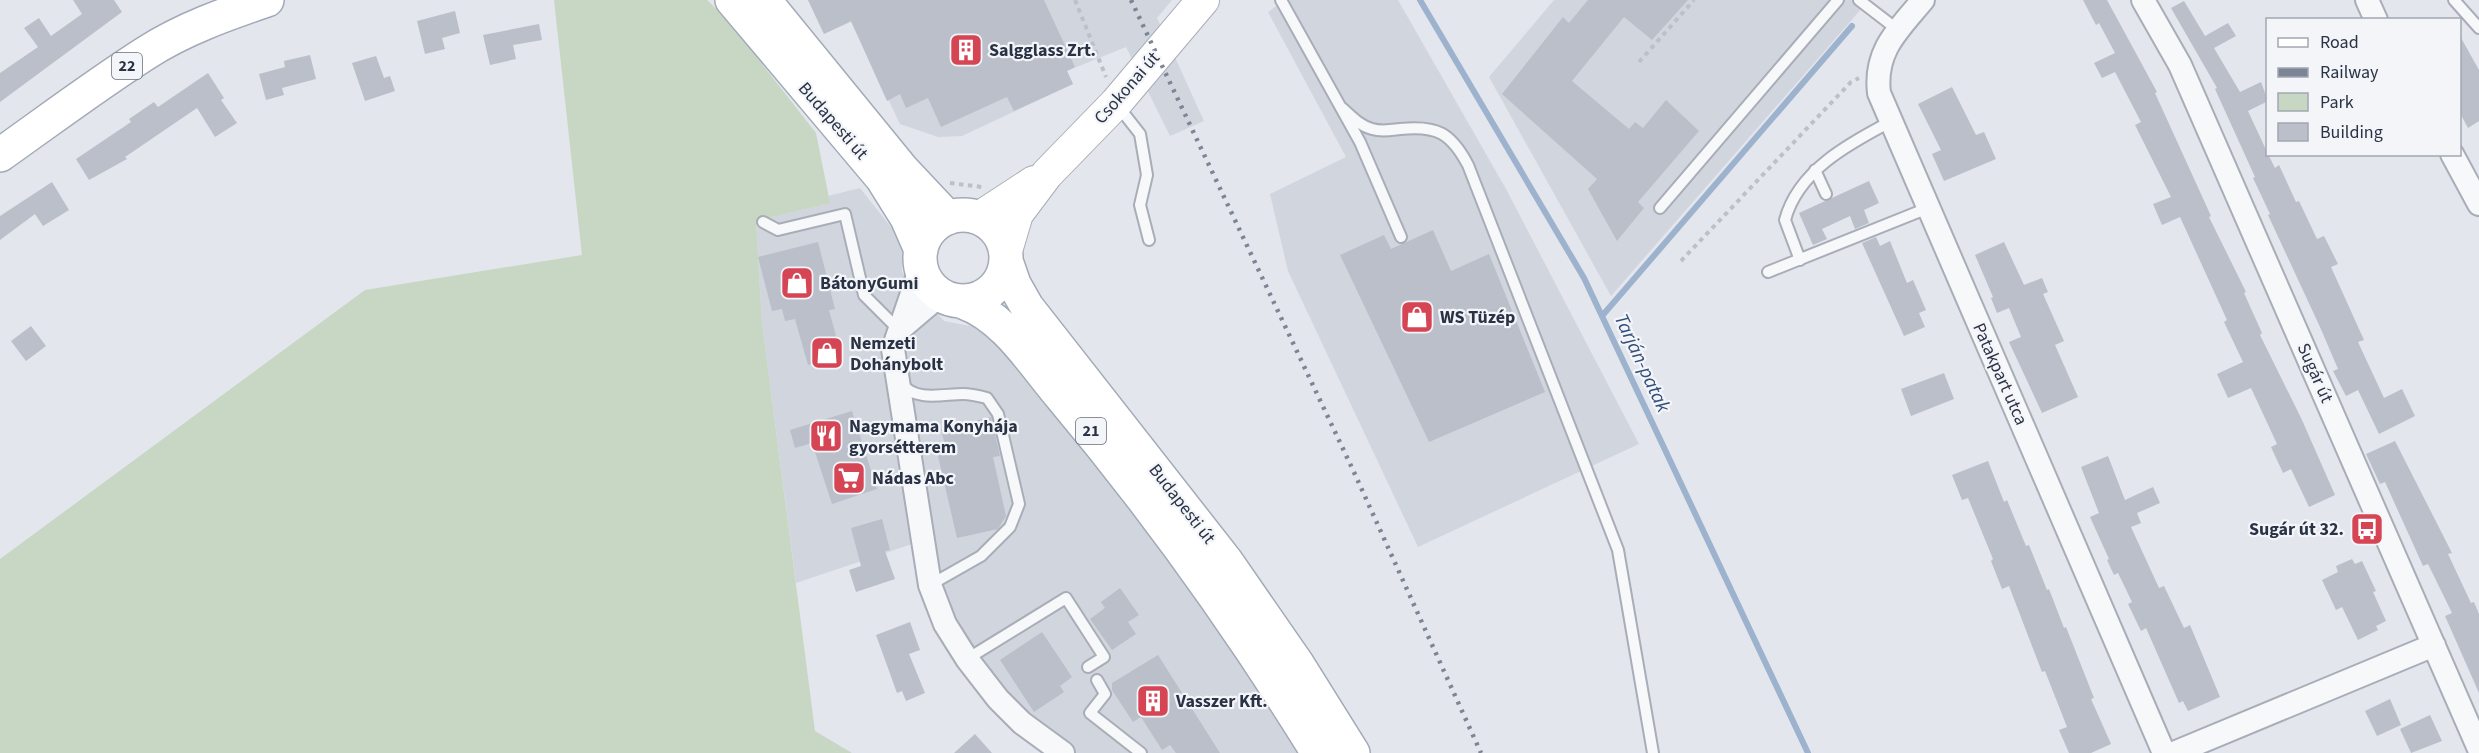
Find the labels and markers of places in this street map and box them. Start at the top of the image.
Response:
building icon: Salgglass Zrt. [948,32,984,68]
place label: Salgglass Zrt. [989,38,1096,63]
shop icon: BátonyGumi [779,265,815,301]
place label: BátonyGumi [820,271,918,296]
shop icon: WS Tüzép [1399,299,1435,335]
place label: WS Tüzép [1440,305,1515,330]
place label: Nemzeti Dohánybolt [850,331,943,377]
shop icon: Nemzeti Dohánybolt [809,335,845,371]
place label: Nagymama Konyhája gyorsétterem [849,414,1018,460]
restaurant icon: Nagymama Konyhája gyorsétterem [808,418,844,454]
supermarket icon: Nádas Abc [831,460,867,496]
place label: Nádas Abc [872,466,954,491]
bus stop icon: Sugár út 32. [2349,511,2385,547]
place label: Sugár út 32. [2249,517,2344,542]
building icon: Vasszer Kft. [1135,683,1171,719]
place label: Vasszer Kft. [1175,689,1268,714]

